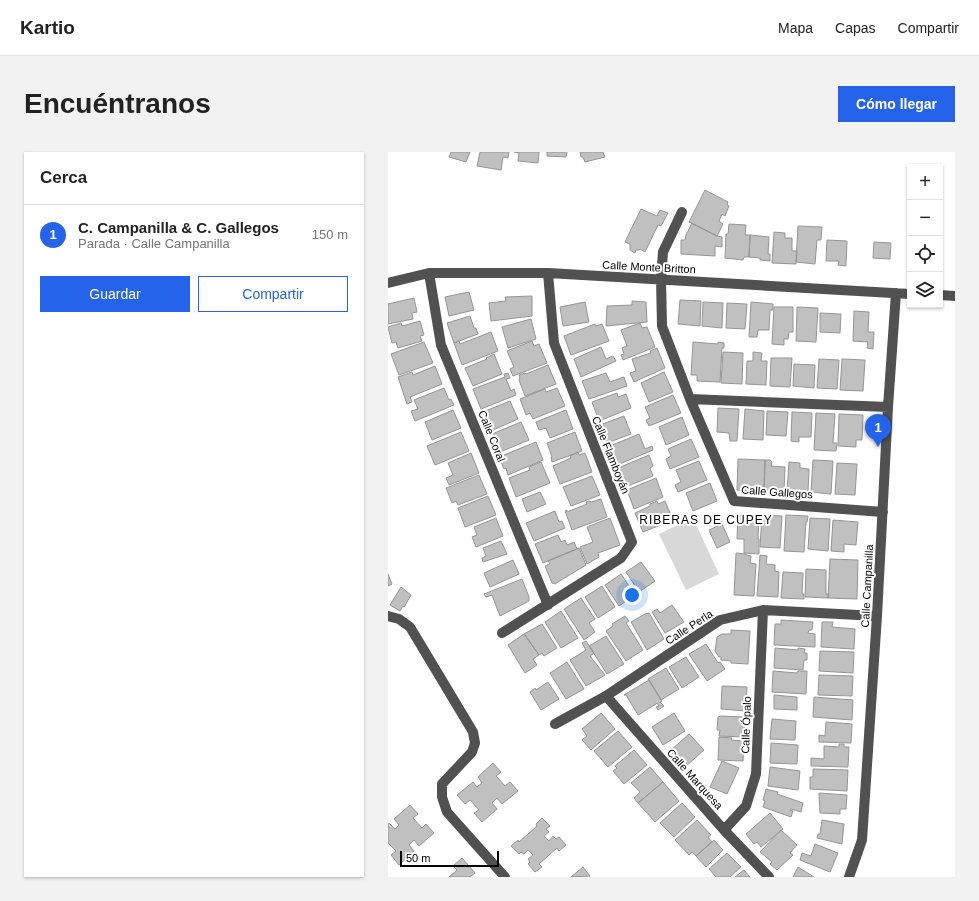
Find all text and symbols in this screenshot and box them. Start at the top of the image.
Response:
text: Kartio [20,17,75,38]
text: Mapa [778,20,813,36]
text: Capas [835,20,876,36]
text: Compartir [898,20,959,36]
button: Cómo llegar [838,86,955,122]
text: Encuéntranos [24,88,211,119]
map controls [907,164,943,308]
button: + [907,164,943,200]
text: Cerca [40,168,87,187]
button: − [907,200,943,236]
text: C. Campanilla & C. Gallegos [78,219,279,236]
text: 1 [49,227,57,242]
text: 150 m [312,227,348,242]
text: Parada · Calle Campanilla [78,236,230,251]
button: locate [907,236,943,272]
street label: Calle Monte Britton [602,259,696,275]
button: layers [907,272,943,308]
button: Guardar [40,276,190,312]
button: Compartir [198,276,348,312]
street label: Calle Coral [476,409,508,463]
street label: Calle Flamboyán [590,414,632,496]
pin: 1 [865,414,891,447]
street label: Calle Gallegos [741,484,814,501]
district label: RIBERAS DE CUPEY [639,513,773,527]
street label: Calle Campanilla [859,543,875,628]
your location [622,585,642,605]
street label: Calle Perla [663,607,716,647]
street label: Calle Ópalo [739,696,753,754]
street label: Calle Marquesa [665,746,726,812]
scale bar [400,849,499,868]
text: 50 m [406,852,430,864]

